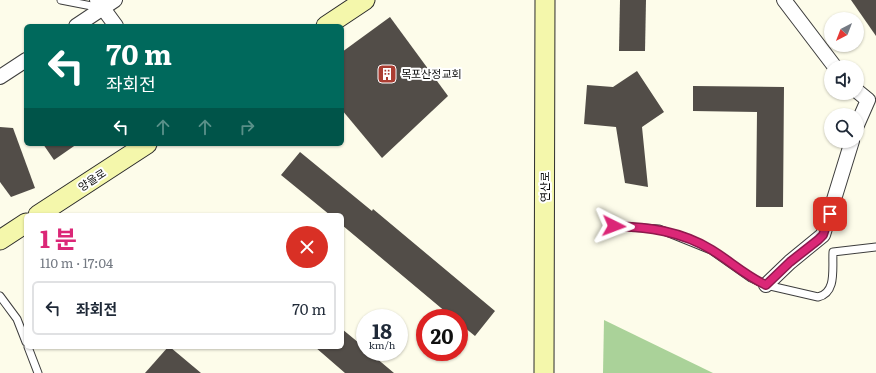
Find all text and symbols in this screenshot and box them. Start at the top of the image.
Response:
north arrow [824,12,864,52]
map controls [824,12,864,148]
text: 70 m [106,32,172,74]
icon: left [40,40,92,92]
button: sound [824,60,864,100]
building icon: 목포산정교회 [376,63,398,85]
place label: 목포산정교회 [401,65,462,81]
text: 좌회전 [106,70,156,97]
button: search [824,108,864,148]
icon: left [110,116,132,138]
icon: ahead [152,116,174,138]
icon: ahead [194,116,216,138]
icon: right [236,116,258,138]
street label: 양을로 [74,164,109,194]
street label: 연산로 [536,172,552,202]
pin [813,197,847,231]
icon: arrive [819,203,841,225]
position arrow [593,205,635,247]
text: 1 분 [40,220,77,255]
button: close [286,226,328,268]
text: 110 m · 17:04 [40,253,113,272]
icon: left [42,297,64,319]
text: 좌회전 [76,297,117,320]
text: 70 m [292,297,326,320]
speed limit sign: 20 [416,309,468,361]
text: 18 [372,315,392,345]
text: km/h [369,337,395,352]

